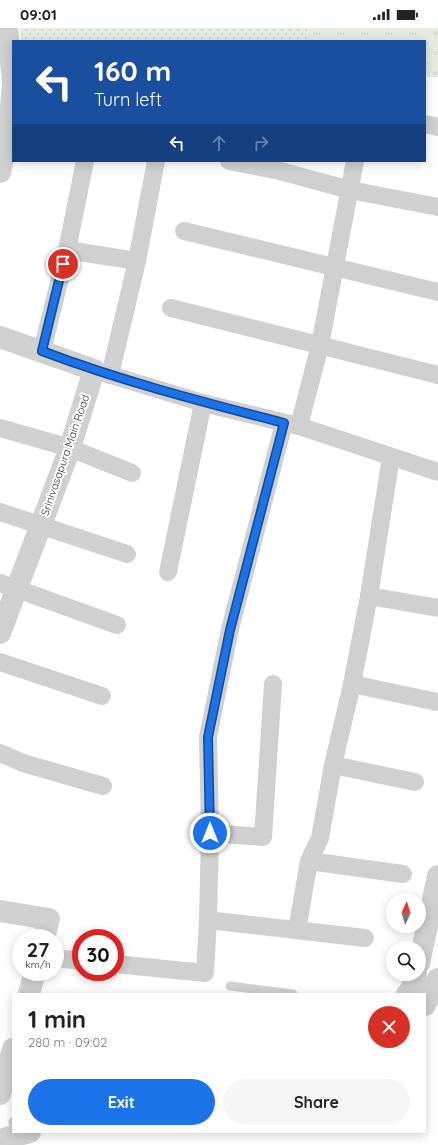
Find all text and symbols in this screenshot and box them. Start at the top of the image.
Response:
text: 09:01 [20,5,57,24]
text: 160 m [94,53,171,88]
icon: left [28,56,80,108]
text: Turn left [94,88,162,111]
icon: left [166,132,188,154]
icon: ahead [208,132,230,154]
icon: right [250,132,272,154]
pin [46,247,80,281]
icon: arrive [52,253,74,275]
street label: Srinivasapura Main Road [38,393,92,517]
position arrow [189,812,231,854]
north arrow [386,893,426,933]
map controls [386,893,426,981]
speed limit sign: 30 [72,929,124,981]
text: 27 [27,937,49,962]
button: search [386,941,426,981]
text: km/h [25,958,51,971]
text: 1 min [28,1004,86,1034]
button: close [368,1006,410,1048]
text: 280 m · 09:02 [28,1034,107,1050]
button: Exit [28,1079,215,1125]
button: Share [223,1079,410,1125]

